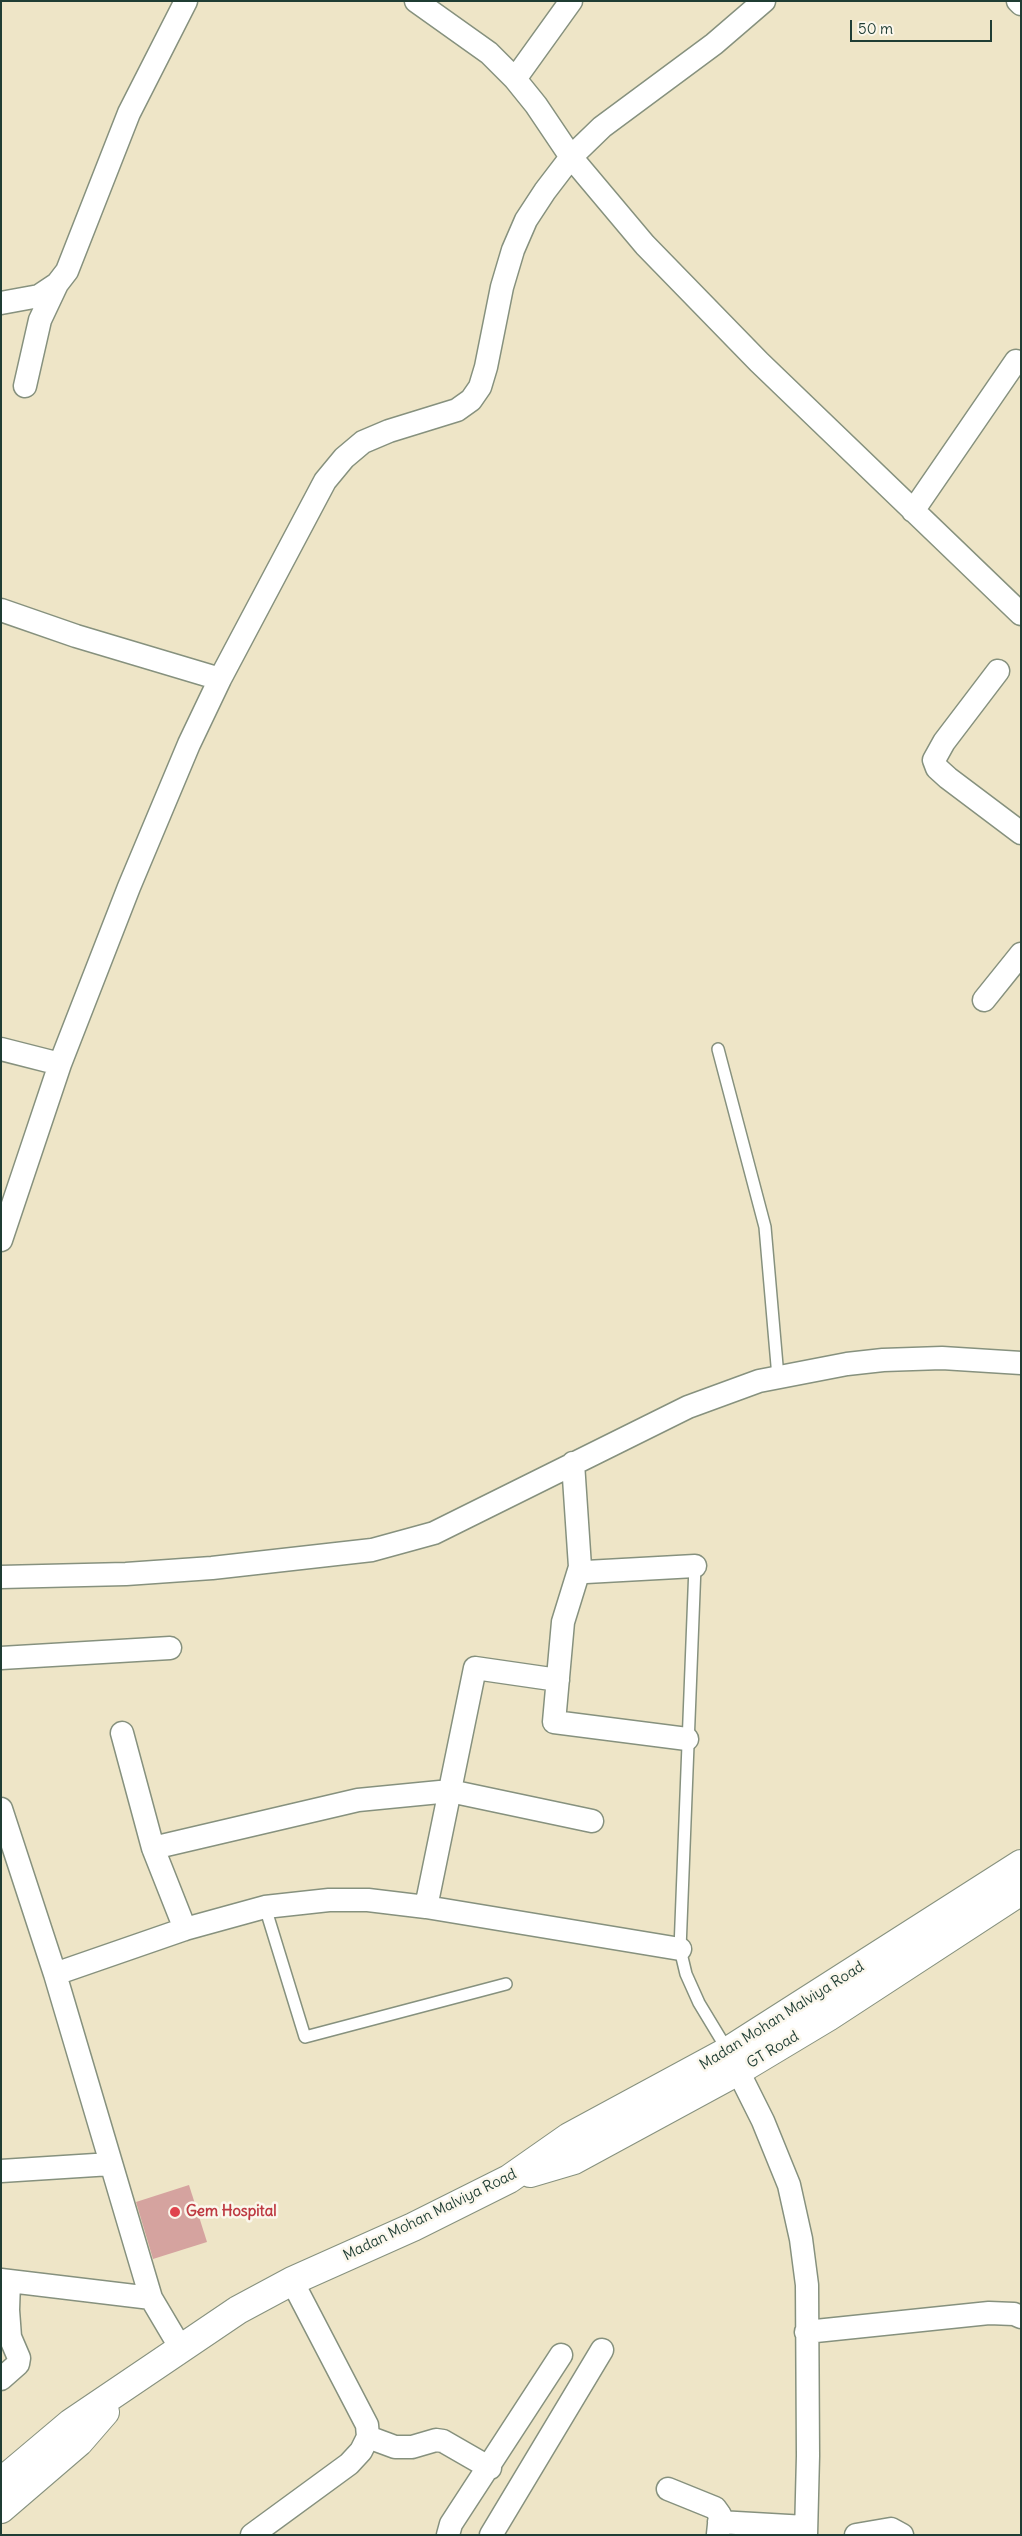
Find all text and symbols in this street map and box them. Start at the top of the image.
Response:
scale bar [852,10,994,42]
text: 50 m [858,19,893,38]
street label: Madan Mohan Malviya Road [696,1958,868,2074]
street label: GT Road [744,2027,802,2073]
street label: Madan Mohan Malviya Road [340,2165,520,2265]
place label: Gem Hospital [186,2203,277,2221]
marker: Gem Hospital [168,2205,182,2219]

